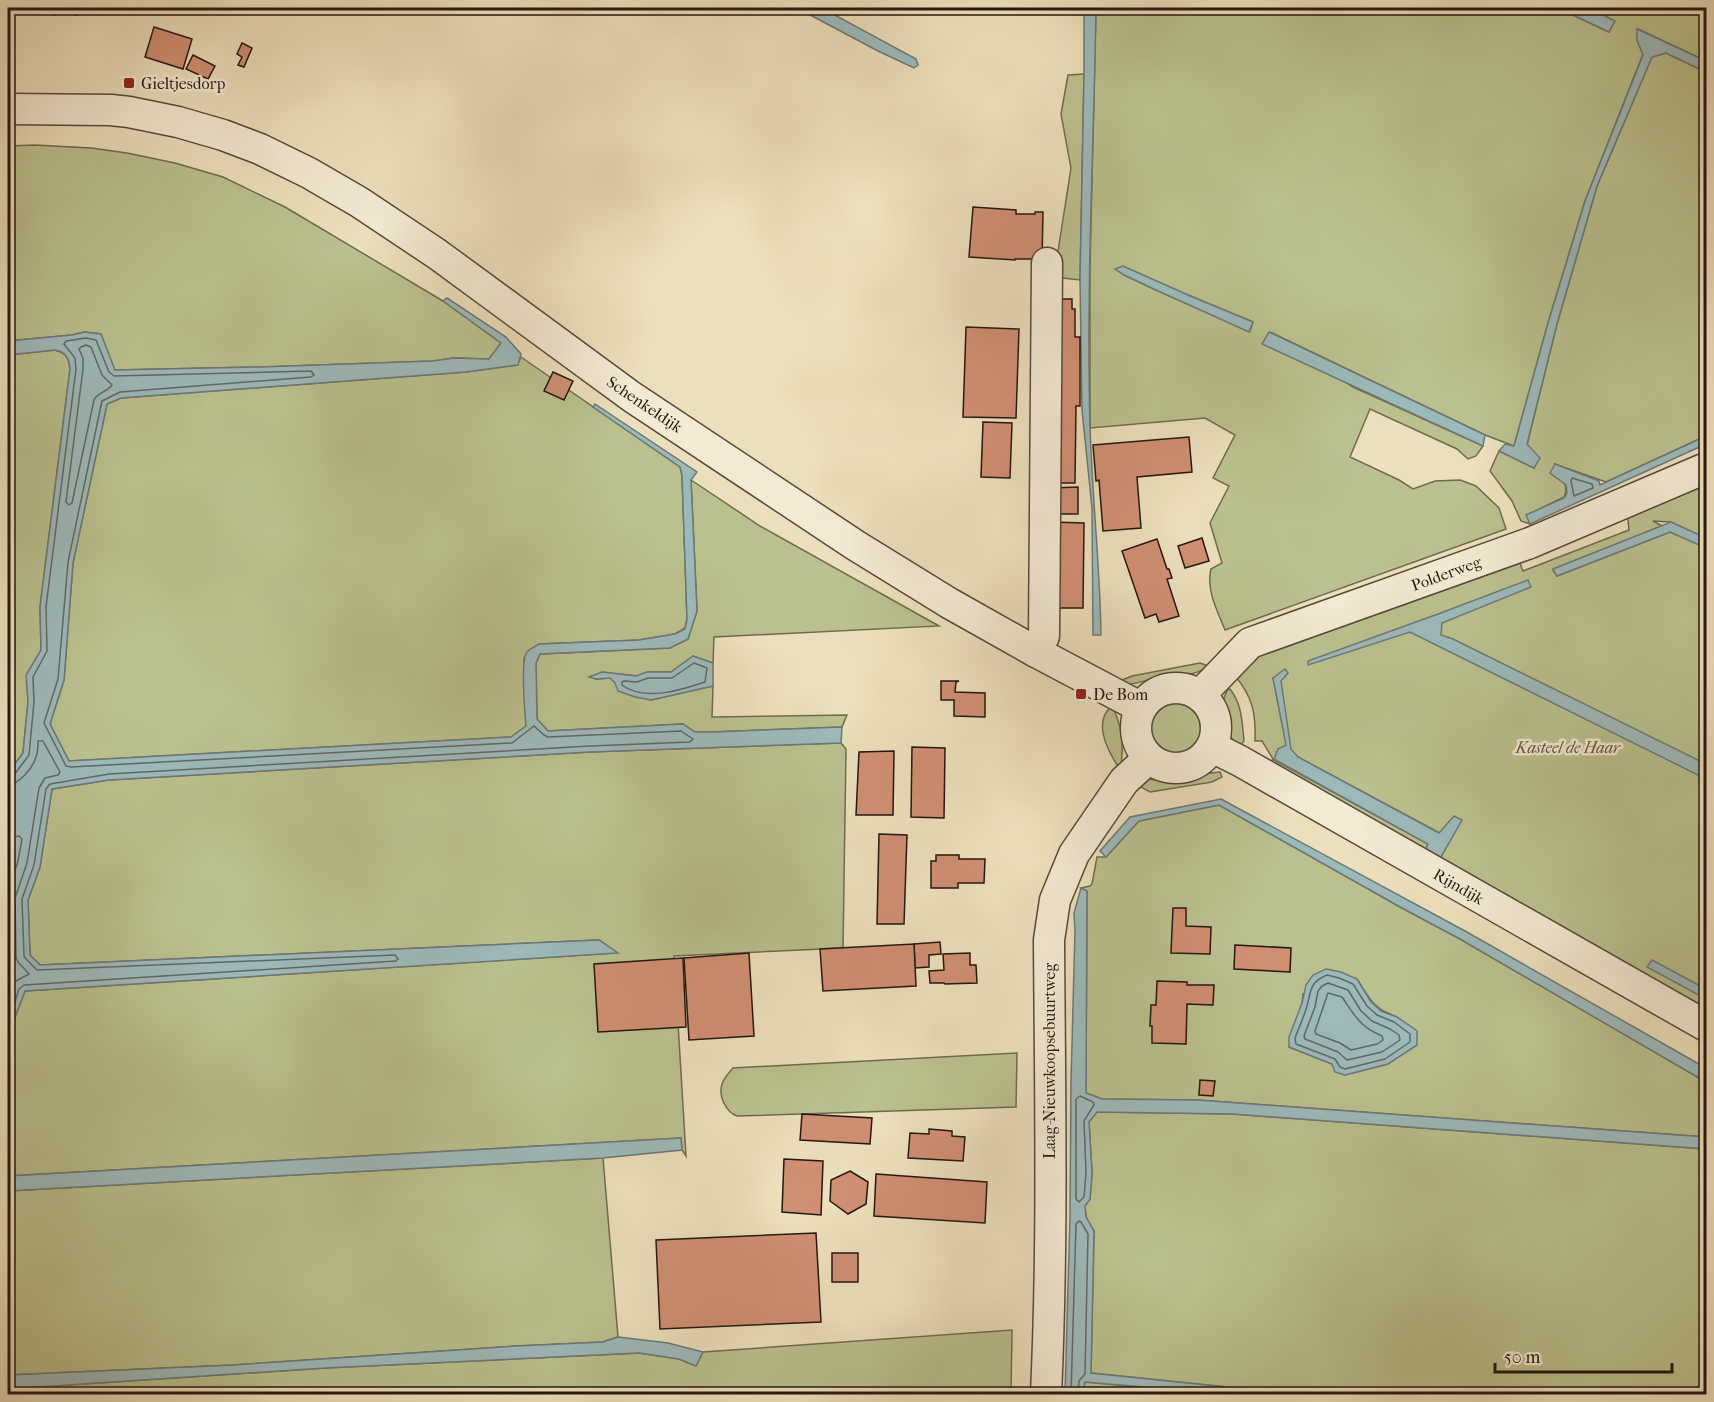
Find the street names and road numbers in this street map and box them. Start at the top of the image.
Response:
street label: Schenkeldijk [603,372,687,437]
street label: Polderweg [1409,552,1484,595]
street label: Rijndijk [1430,864,1488,909]
street label: Laag-Nieuwkoopsebuurtweg [1040,963,1059,1159]

